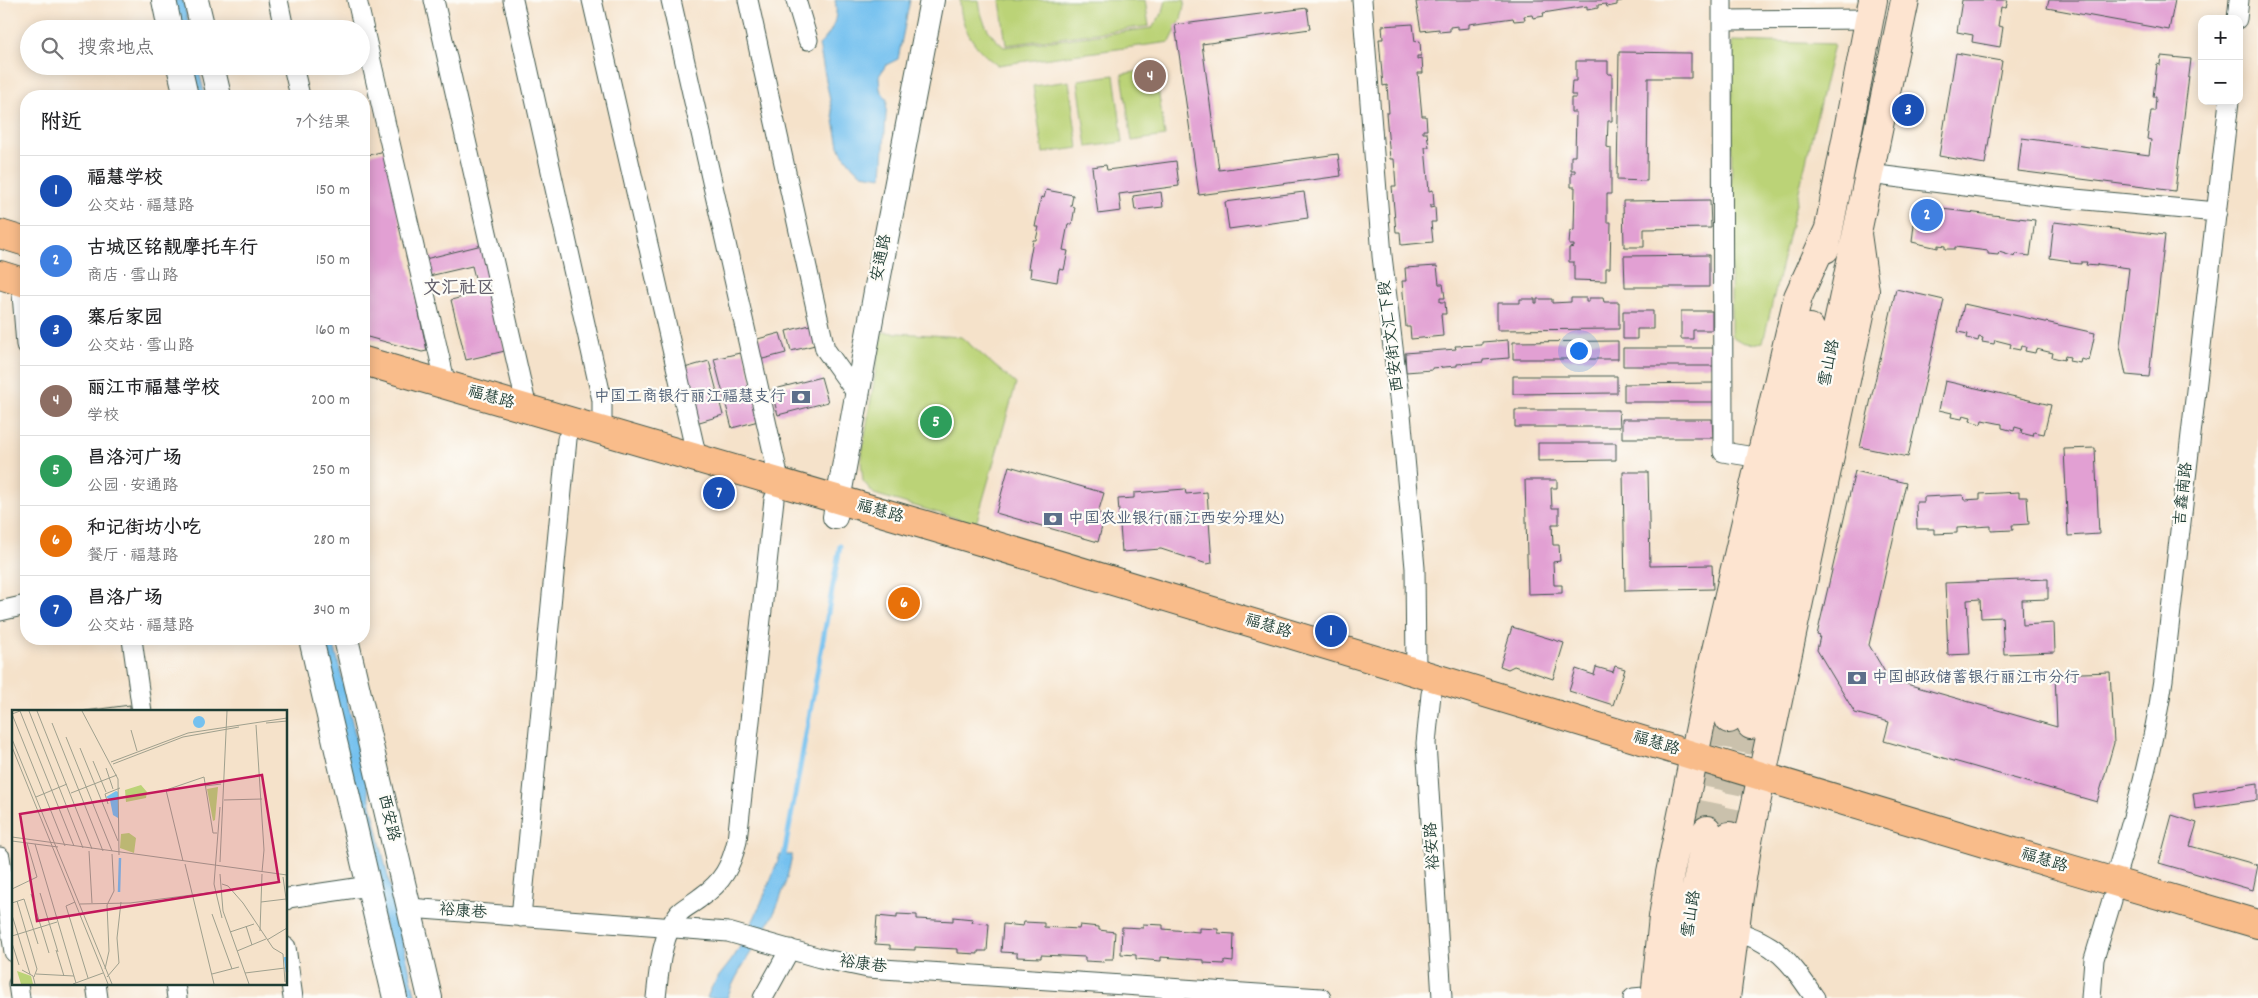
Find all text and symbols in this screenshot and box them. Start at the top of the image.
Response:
map controls [2198,15,2243,105]
button: + [2198,15,2243,60]
search box [20,20,370,75]
icon: search [38,34,66,62]
text: 搜索地点 [78,36,154,63]
pin: 4 [1134,57,1166,95]
button: − [2198,60,2243,105]
pin: 3 [1892,91,1924,129]
text: 附近 [40,109,82,139]
text: 7个结果 [296,112,350,135]
text: 福慧学校 [87,166,163,193]
text: 1 [54,179,58,202]
text: 150 m [316,179,350,202]
text: 公交站 · 福慧路 [87,195,194,218]
pin: 2 [1911,196,1943,234]
street label: 安通路 [866,232,898,284]
text: 古城区铭靓摩托车行 [87,236,258,263]
text: 2 [53,249,60,272]
text: 150 m [316,249,350,272]
text: 商店 · 雪山路 [87,265,178,288]
district label: 文汇社区 [423,277,495,302]
street label: 西安街文汇下段 [1374,279,1410,393]
text: 寨后家园 [87,306,163,333]
text: 3 [52,319,60,342]
text: 160 m [315,319,350,342]
text: 公交站 · 雪山路 [87,335,194,358]
street label: 雪山路 [1814,337,1846,389]
your location [1566,338,1592,364]
text: 丽江市福慧学校 [87,376,220,403]
street label: 福慧路 [465,380,517,416]
place label: 中国工商银行丽江福慧支行 [594,386,786,409]
bank icon: 中国工商银行丽江福慧支行 [790,386,812,408]
text: 4 [53,389,59,412]
text: 200 m [311,389,350,412]
pin: 5 [920,403,952,441]
text: 学校 [87,405,119,428]
text: 昌洛河广场 [87,446,182,473]
text: 5 [52,459,60,482]
text: 250 m [312,459,350,482]
street label: 吉鑫南路 [2169,461,2199,527]
pin: 7 [703,474,735,512]
text: 公园 · 安通路 [87,475,178,498]
street label: 福慧路 [854,494,906,530]
bank icon: 中国农业银行(丽江西安分理处) [1042,508,1064,530]
place label: 中国农业银行(丽江西安分理处) [1068,508,1284,531]
text: 和记街坊小吃 [87,516,201,543]
text: 6 [52,529,60,552]
text: 280 m [313,529,350,552]
text: 餐厅 · 福慧路 [87,545,178,568]
pin: 6 [888,584,920,622]
text: 昌洛广场 [87,586,163,613]
text: 7 [53,599,59,622]
text: 340 m [313,599,350,622]
street label: 福慧路 [1242,609,1294,645]
pin: 1 [1315,612,1347,650]
text: 公交站 · 福慧路 [87,615,194,638]
bank icon: 中国邮政储蓄银行丽江市分行 [1846,667,1868,689]
place label: 中国邮政储蓄银行丽江市分行 [1872,667,2080,690]
inset map [12,710,288,986]
street label: 福慧路 [1630,726,1682,762]
street label: 西安路 [371,792,405,844]
street label: 裕安路 [1420,821,1446,871]
street label: 福慧路 [2018,843,2070,879]
street label: 雪山路 [1677,888,1707,940]
street label: 裕康巷 [438,899,488,925]
street label: 裕康巷 [838,950,888,980]

